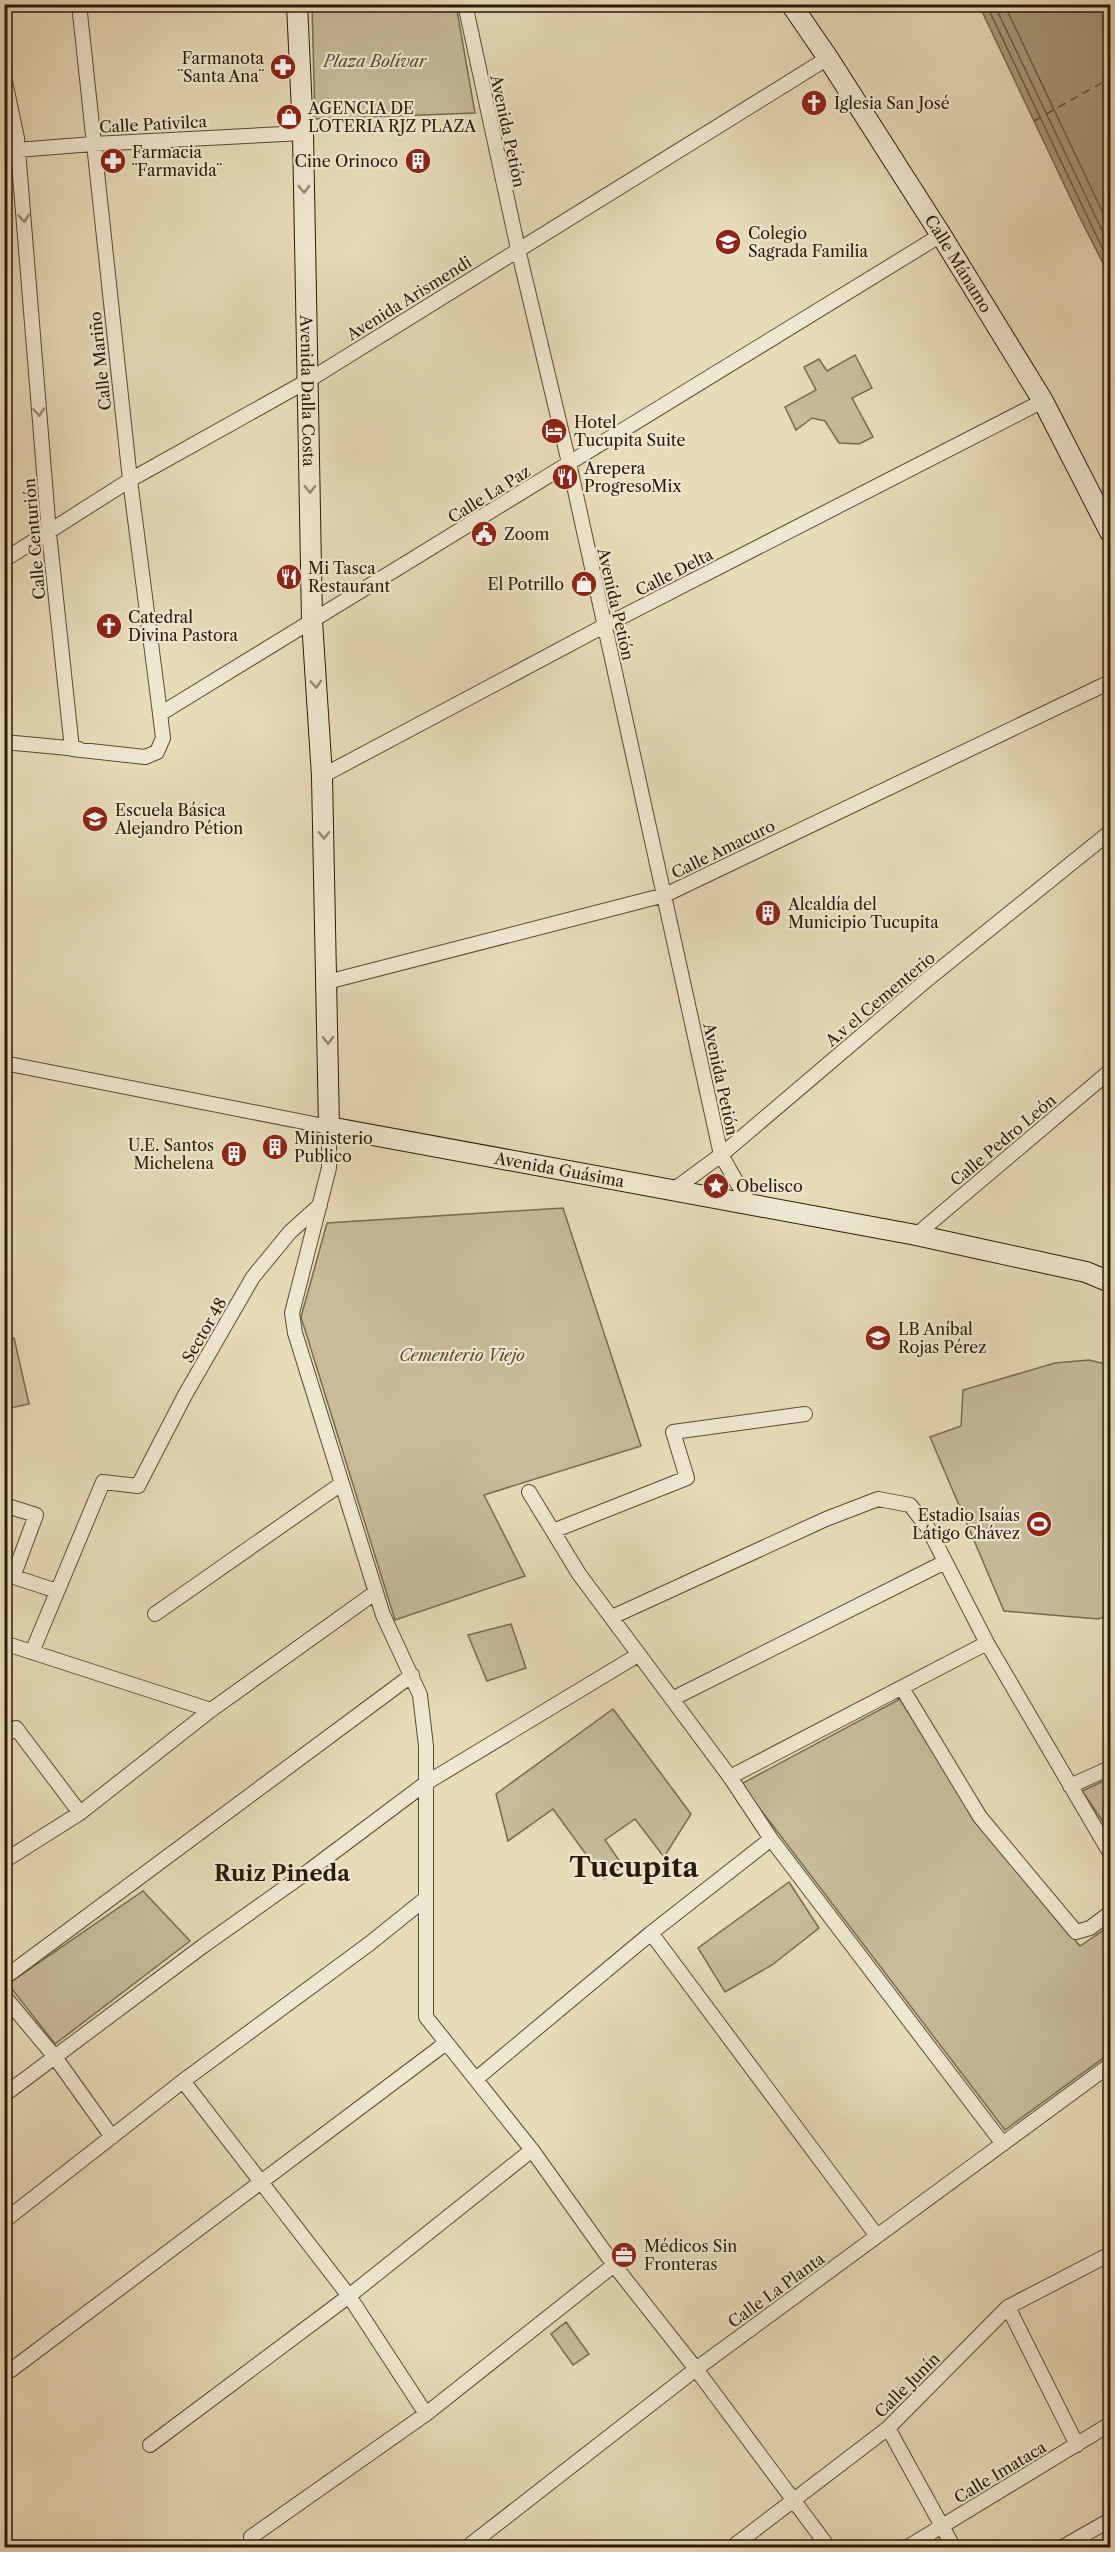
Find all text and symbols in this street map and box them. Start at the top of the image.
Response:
place label: Farmanota ¨Santa Ana¨ [178,48,265,86]
park label: Plaza Bolívar [322,51,428,71]
pharmacy icon: Farmanota ¨Santa Ana¨ [268,52,298,82]
street label: Avenida Petión [486,72,530,189]
church icon: Iglesia San José [799,88,829,118]
place label: Iglesia San José [834,93,950,113]
place label: AGENCIA DE LOTERIA RJZ PLAZA [307,98,477,136]
shop icon: AGENCIA DE LOTERIA RJZ PLAZA [274,102,304,132]
street label: Calle Pativilca [99,111,208,137]
place label: Farmacia ¨Farmavida¨ [132,142,223,180]
pharmacy icon: Farmacia ¨Farmavida¨ [98,146,128,176]
building icon: Cine Orinoco [403,146,433,176]
place label: Cine Orinoco [295,151,398,171]
one-way arrow [298,184,311,193]
street label: Calle Mánamo [921,211,996,316]
one-way arrow [17,213,30,222]
place label: Colegio Sagrada Familia [748,223,868,261]
school or university icon: Colegio Sagrada Familia [713,227,743,257]
street label: Avenida Arismendi [342,251,475,345]
street label: Calle Mariño [85,310,115,411]
street label: Avenida Dalla Costa [296,314,319,467]
one-way arrow [33,407,46,416]
place label: Hotel Tucupita Suite [574,412,685,450]
hotel icon: Hotel Tucupita Suite [539,416,569,446]
place label: Arepera ProgresoMix [583,458,682,496]
street label: Calle La Paz [444,461,534,527]
restaurant icon: Arepera ProgresoMix [550,462,580,492]
street label: Calle Centurión [19,477,49,601]
one-way arrow [304,484,316,493]
public building icon: Zoom [469,519,499,549]
place label: Zoom [504,524,549,544]
street label: Calle Delta [632,544,717,600]
street label: Avenida Petión [593,545,639,662]
place label: Mi Tasca Restaurant [308,558,391,596]
restaurant icon: Mi Tasca Restaurant [274,562,304,592]
shop icon: El Potrillo [569,569,599,599]
place label: El Potrillo [487,574,564,594]
place label: Catedral Divina Pastora [128,607,238,645]
church icon: Catedral Divina Pastora [94,611,124,641]
one-way arrow [309,679,322,688]
place label: Escuela Básica Alejandro Pétion [114,800,243,838]
school or university icon: Escuela Básica Alejandro Pétion [80,804,110,834]
street label: Calle Amacuro [668,815,778,883]
one-way arrow [317,830,330,839]
place label: Alcaldía del Municipio Tucupita [787,894,939,932]
building icon: Alcaldía del Municipio Tucupita [753,898,783,928]
street label: A.v el Cementerio [820,947,939,1051]
street label: Avenida Petión [699,1020,743,1137]
one-way arrow [322,1036,334,1045]
street label: Calle Pedro León [946,1090,1060,1190]
place label: Ministerio Publico [294,1128,373,1166]
building icon: Ministerio Publico [260,1132,290,1162]
place label: U.E. Santos Michelena [128,1135,215,1173]
building icon: U.E. Santos Michelena [219,1139,249,1169]
street label: Avenida Guásima [492,1147,627,1191]
place icon: Obelisco [701,1171,731,1201]
place label: Obelisco [736,1176,803,1196]
street label: Sector 48 [177,1294,231,1366]
place label: LB Aníbal Rojas Pérez [898,1319,986,1357]
school or university icon: LB Aníbal Rojas Pérez [863,1323,893,1353]
park label: Cementerio Viejo [399,1345,525,1365]
place label: Estadio Isaías Látigo Chávez [912,1505,1020,1543]
sports icon: Estadio Isaías Látigo Chávez [1024,1509,1054,1539]
district label: Tucupita [569,1850,700,1884]
district label: Ruiz Pineda [214,1860,350,1887]
place label: Médicos Sin Fronteras [644,2236,737,2274]
office icon: Médicos Sin Fronteras [609,2240,639,2270]
street label: Calle La Planta [724,2248,829,2332]
street label: Calle Junín [870,2348,944,2422]
street label: Calle Imataca [950,2436,1050,2507]

